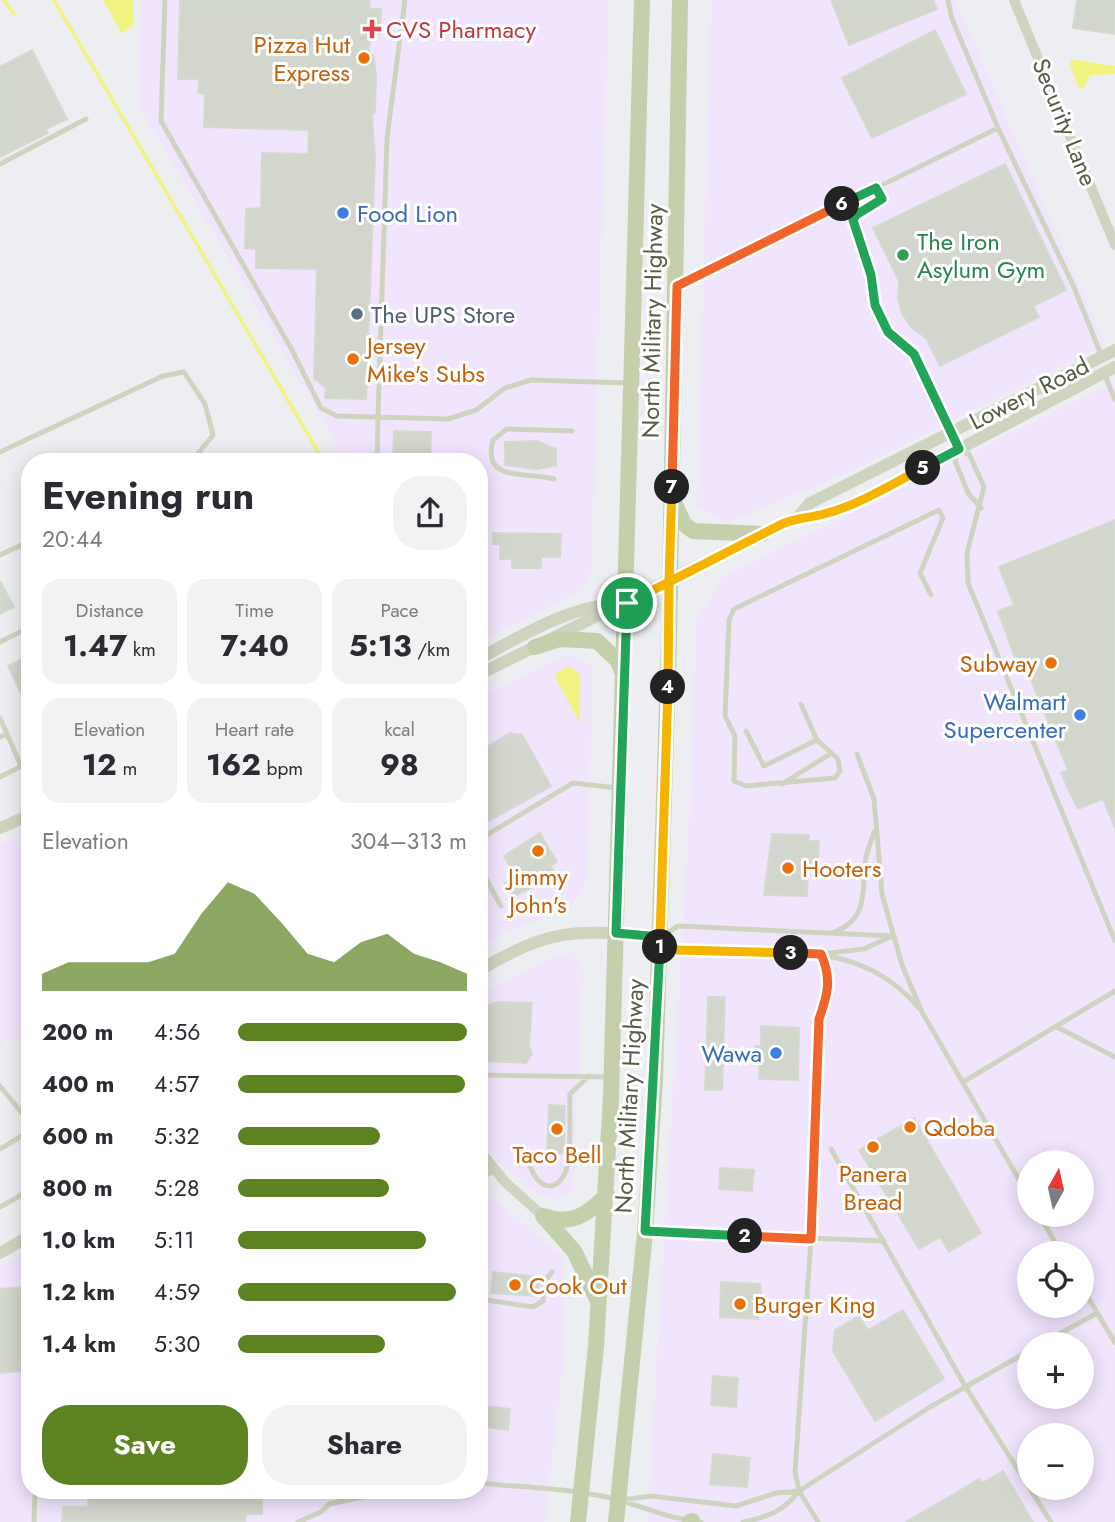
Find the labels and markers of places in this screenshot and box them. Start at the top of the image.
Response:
place label: CVS Pharmacy [386,12,537,47]
marker: CVS Pharmacy [364,21,380,37]
place label: Pizza Hut Express [254,27,350,90]
marker: Pizza Hut Express [356,50,372,66]
pin: 6 [824,186,860,222]
place label: Food Lion [357,196,458,231]
marker: Food Lion [335,205,351,221]
place label: The Iron Asylum Gym [917,224,1045,287]
marker: The Iron Asylum Gym [895,247,911,263]
place label: The UPS Store [371,297,515,332]
marker: The UPS Store [349,306,365,322]
place label: Jersey Mike's Subs [364,328,485,391]
marker: Jersey Mike's Subs [345,351,361,367]
pin: 5 [906,450,940,486]
pin: 7 [654,470,690,504]
pin [597,573,657,633]
place label: Subway [960,646,1037,681]
marker: Subway [1043,655,1059,671]
pin: 4 [650,670,686,704]
place label: Walmart Supercenter [944,684,1067,747]
marker: Walmart Supercenter [1072,707,1088,723]
marker: Jimmy John's [530,843,546,859]
place label: Hooters [802,851,881,886]
place label: Jimmy John's [505,859,568,922]
marker: Hooters [780,860,796,876]
pin: 1 [642,930,678,964]
pin: 3 [774,936,808,970]
place label: Wawa [701,1036,762,1071]
marker: Wawa [768,1045,784,1061]
place label: Qdoba [924,1110,995,1145]
marker: Qdoba [902,1119,918,1135]
marker: Taco Bell [549,1121,565,1137]
place label: Taco Bell [513,1137,601,1172]
marker: Panera Bread [865,1139,881,1155]
place label: Panera Bread [839,1156,907,1219]
pin: 2 [728,1218,762,1254]
place label: Cook Out [529,1268,627,1303]
marker: Cook Out [507,1277,523,1293]
place label: Burger King [754,1287,875,1322]
marker: Burger King [732,1296,748,1312]

